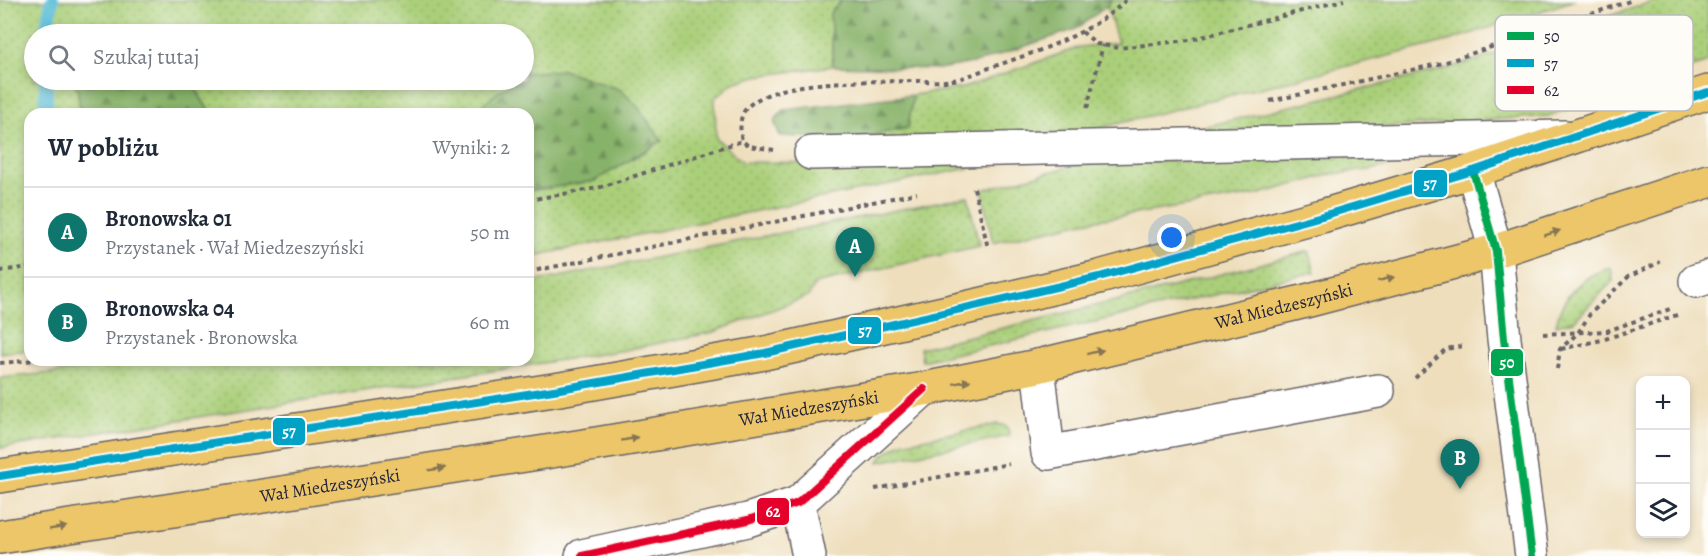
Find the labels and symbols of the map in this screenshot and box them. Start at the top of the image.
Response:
legend [1495,15,1693,111]
text: 50 [1544,26,1559,48]
text: 57 [1544,53,1558,75]
text: 62 [1544,80,1559,102]
line badge: 57 [1413,169,1448,198]
text: 57 [1423,173,1437,195]
your location [1157,223,1186,252]
one-way arrow [1543,227,1561,237]
pin: A [836,228,874,277]
one-way arrow [1377,274,1395,284]
street label: Wał Miedzeszyński [1211,277,1355,335]
line badge: 57 [847,316,882,345]
text: 57 [858,320,872,342]
one-way arrow [1086,347,1105,356]
line badge: 50 [1490,348,1524,377]
text: 50 [1500,352,1514,374]
one-way arrow [953,376,971,386]
street label: Wał Miedzeszyński [736,385,881,432]
line badge: 57 [272,417,306,446]
text: 57 [282,421,296,443]
one-way arrow [620,434,639,443]
pin: B [1440,440,1480,489]
street label: Wał Miedzeszyński [257,463,402,508]
one-way arrow [428,465,447,474]
line badge: 62 [756,497,790,526]
text: 62 [765,501,781,523]
one-way arrow [48,524,67,533]

